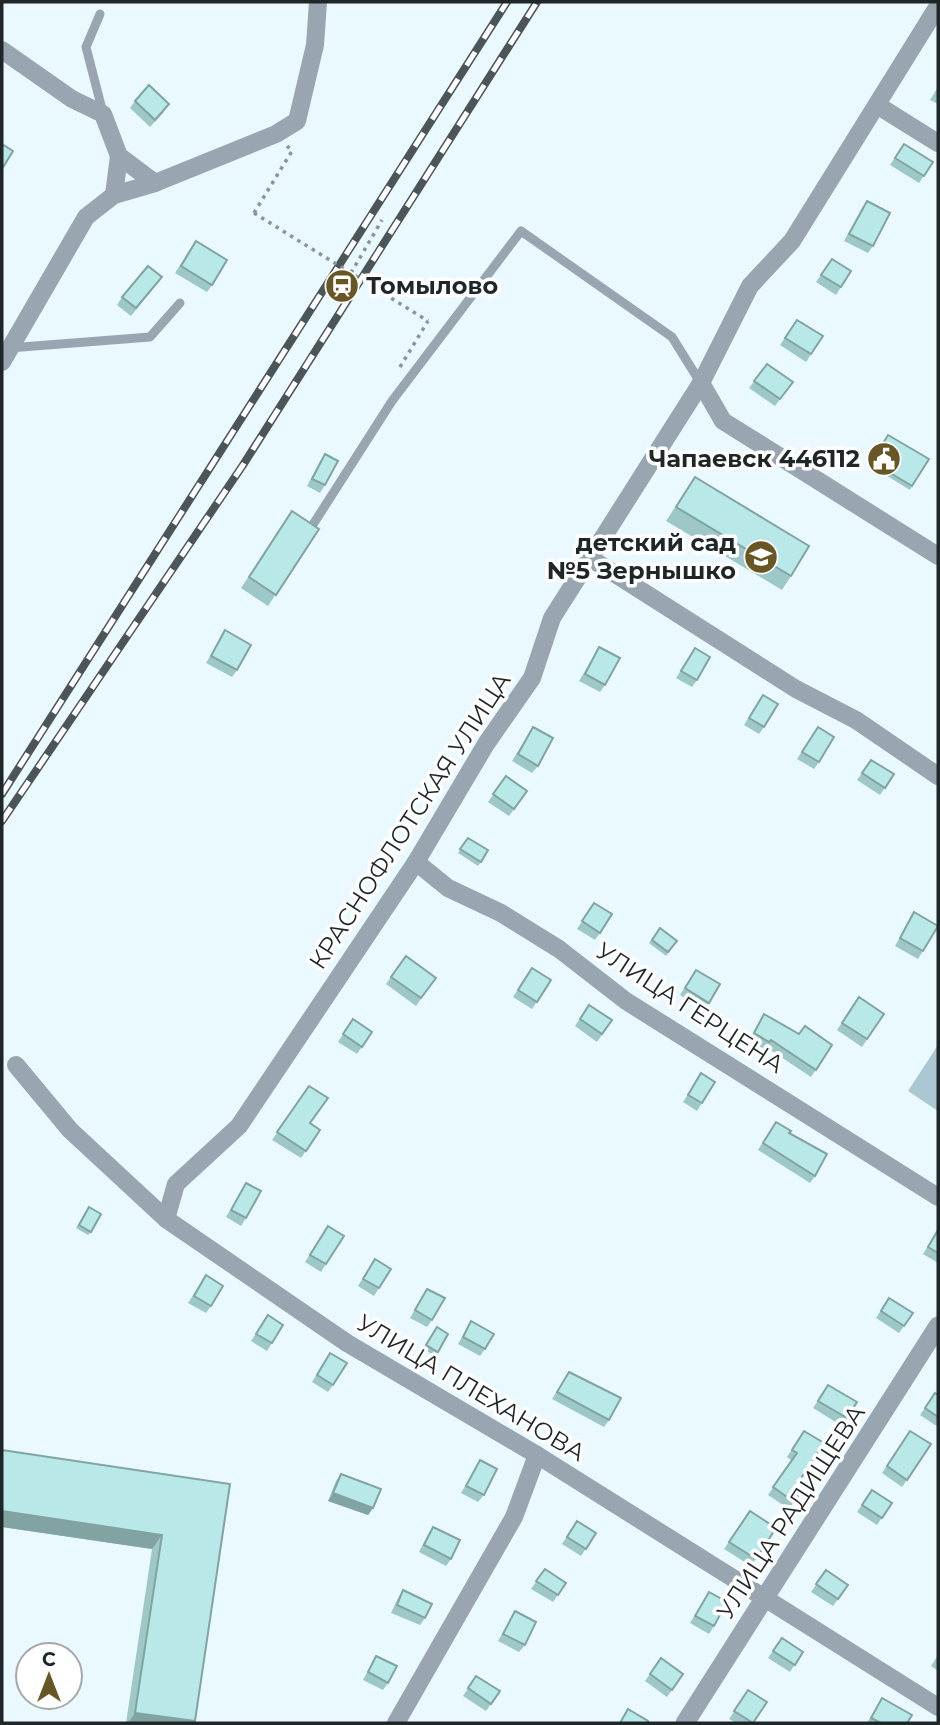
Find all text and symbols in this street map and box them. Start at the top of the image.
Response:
station icon: Томылово [323,267,361,305]
place label: Томылово [366,271,498,300]
public building icon: Чапаевск 446112 [865,440,903,478]
place label: Чапаевск 446112 [649,444,860,473]
place label: детский сад №5 Зернышко [547,528,736,585]
school or university icon: детский сад №5 Зернышко [742,538,780,576]
street label: КРАСНОФЛОТСКАЯ УЛИЦА [303,667,517,975]
street label: УЛИЦА ГЕРЦЕНА [591,936,790,1079]
street label: УЛИЦА ПЛЕХАНОВА [352,1308,591,1467]
street label: УЛИЦА РАДИЩЕВА [711,1399,871,1624]
north arrow [14,1641,84,1711]
text: С [42,1648,56,1671]

